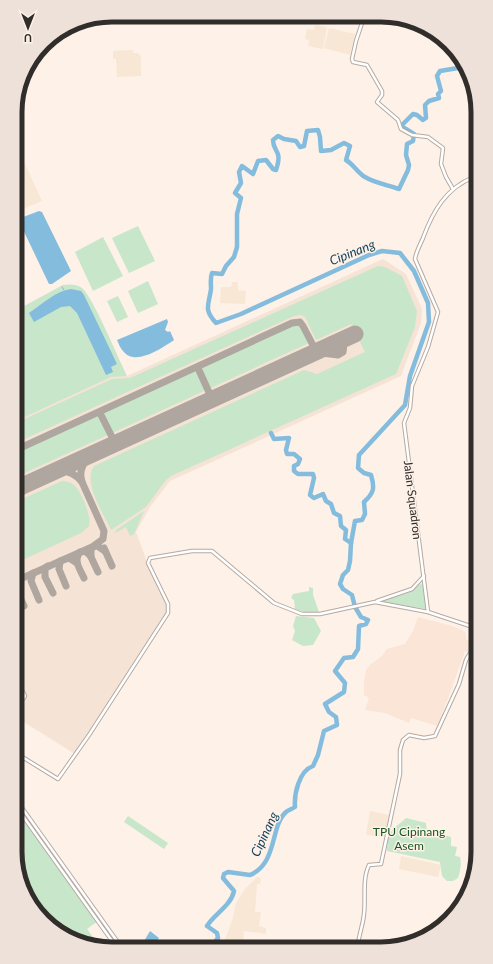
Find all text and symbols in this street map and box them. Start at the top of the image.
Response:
north arrow [8,8,48,48]
text: U [24,32,32,45]
water label: Cipinang [327,235,378,268]
street label: Jalan Squadron [401,460,425,540]
water label: Cipinang [247,808,282,859]
park label: TPU Cipinang Asem [373,824,445,853]

